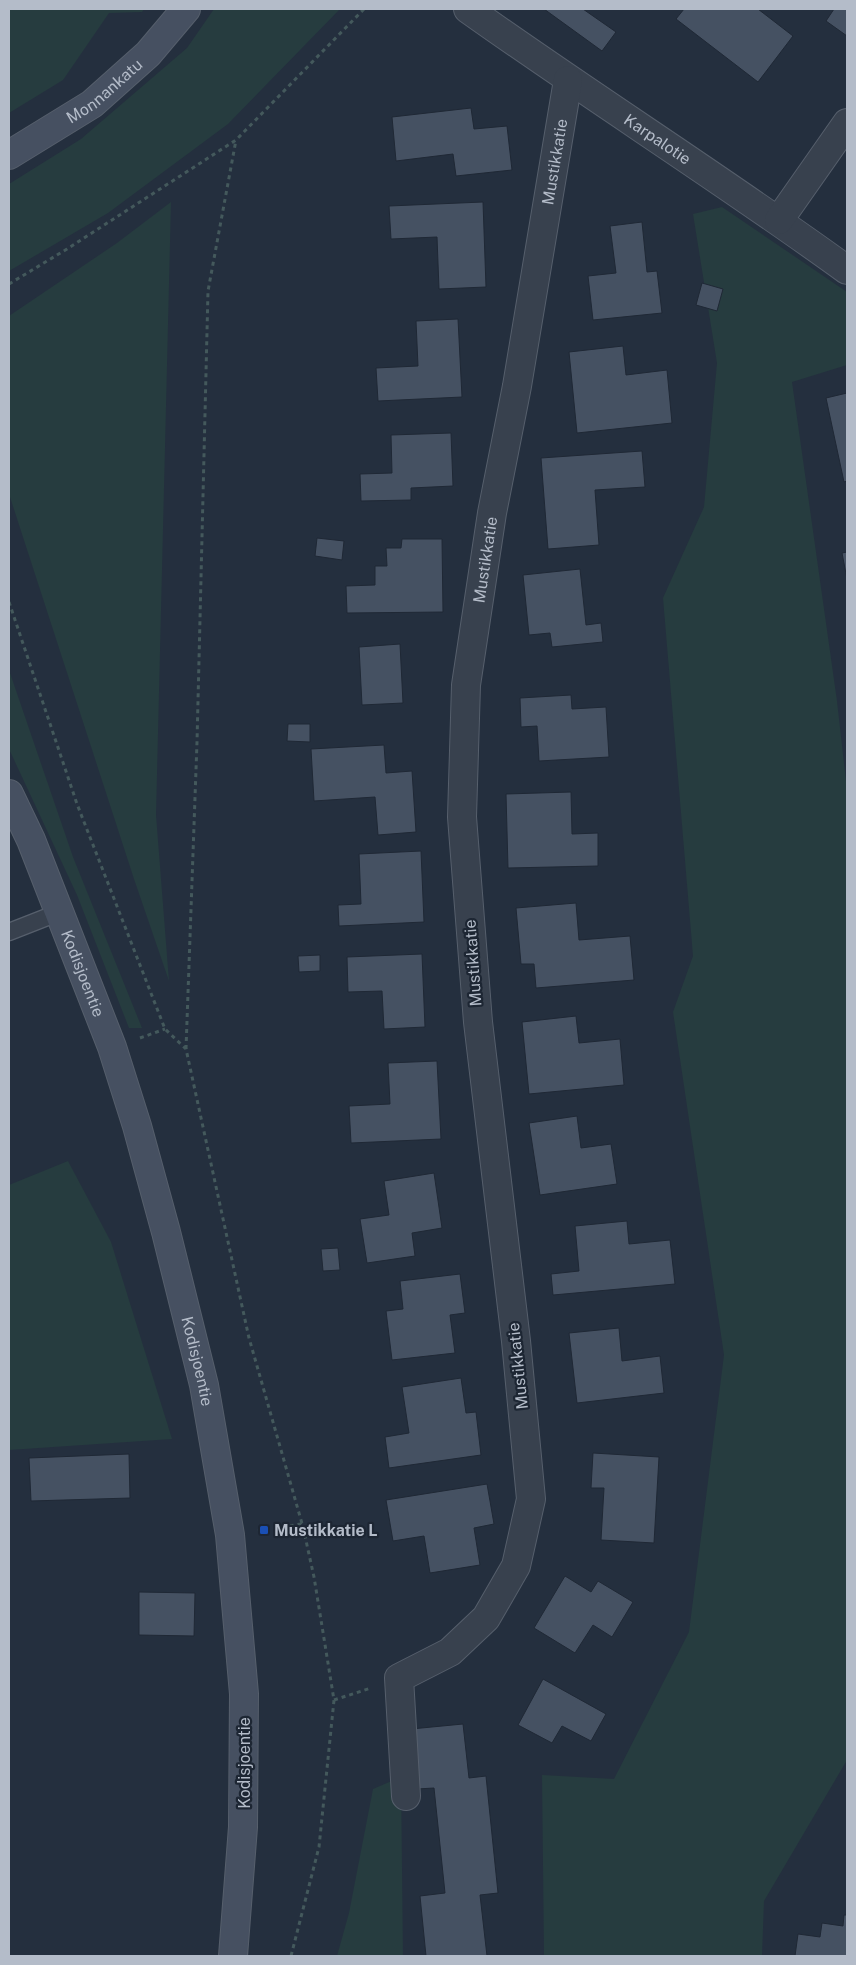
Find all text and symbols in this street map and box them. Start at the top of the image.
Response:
street label: Monnankatu [63,54,146,127]
street label: Karpalotie [621,110,695,168]
street label: Mustikkatie [538,117,571,206]
street label: Mustikkatie [469,515,501,604]
street label: Mustikkatie [460,919,486,1007]
street label: Kodisjoentie [58,927,109,1019]
street label: Kodisjoentie [178,1314,217,1408]
street label: Mustikkatie [504,1322,532,1410]
place label: Mustikkatie L [274,1521,378,1540]
marker: Mustikkatie L [258,1524,270,1536]
street label: Kodisjoentie [235,1717,254,1809]

